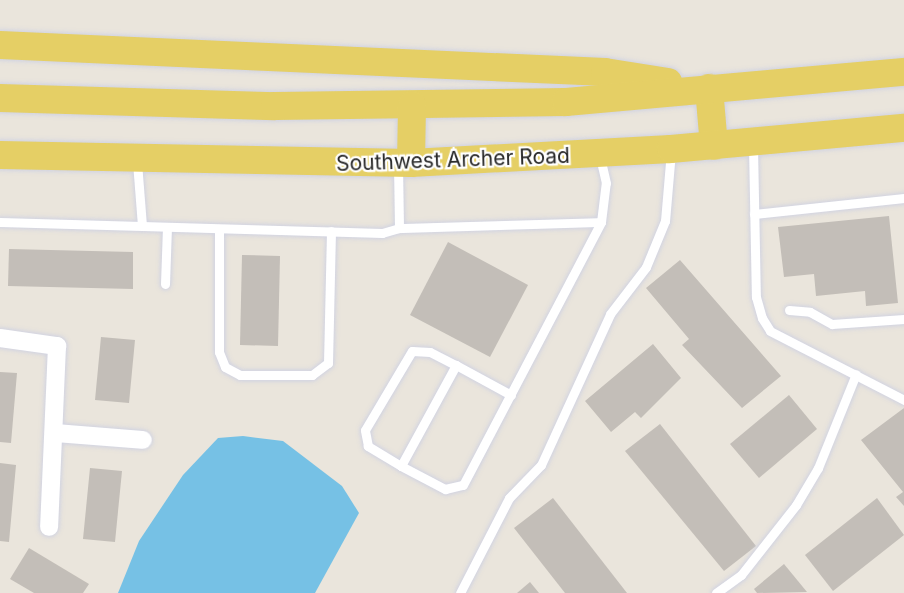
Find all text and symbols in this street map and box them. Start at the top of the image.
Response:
street label: Southwest Archer Road [336,143,570,177]

